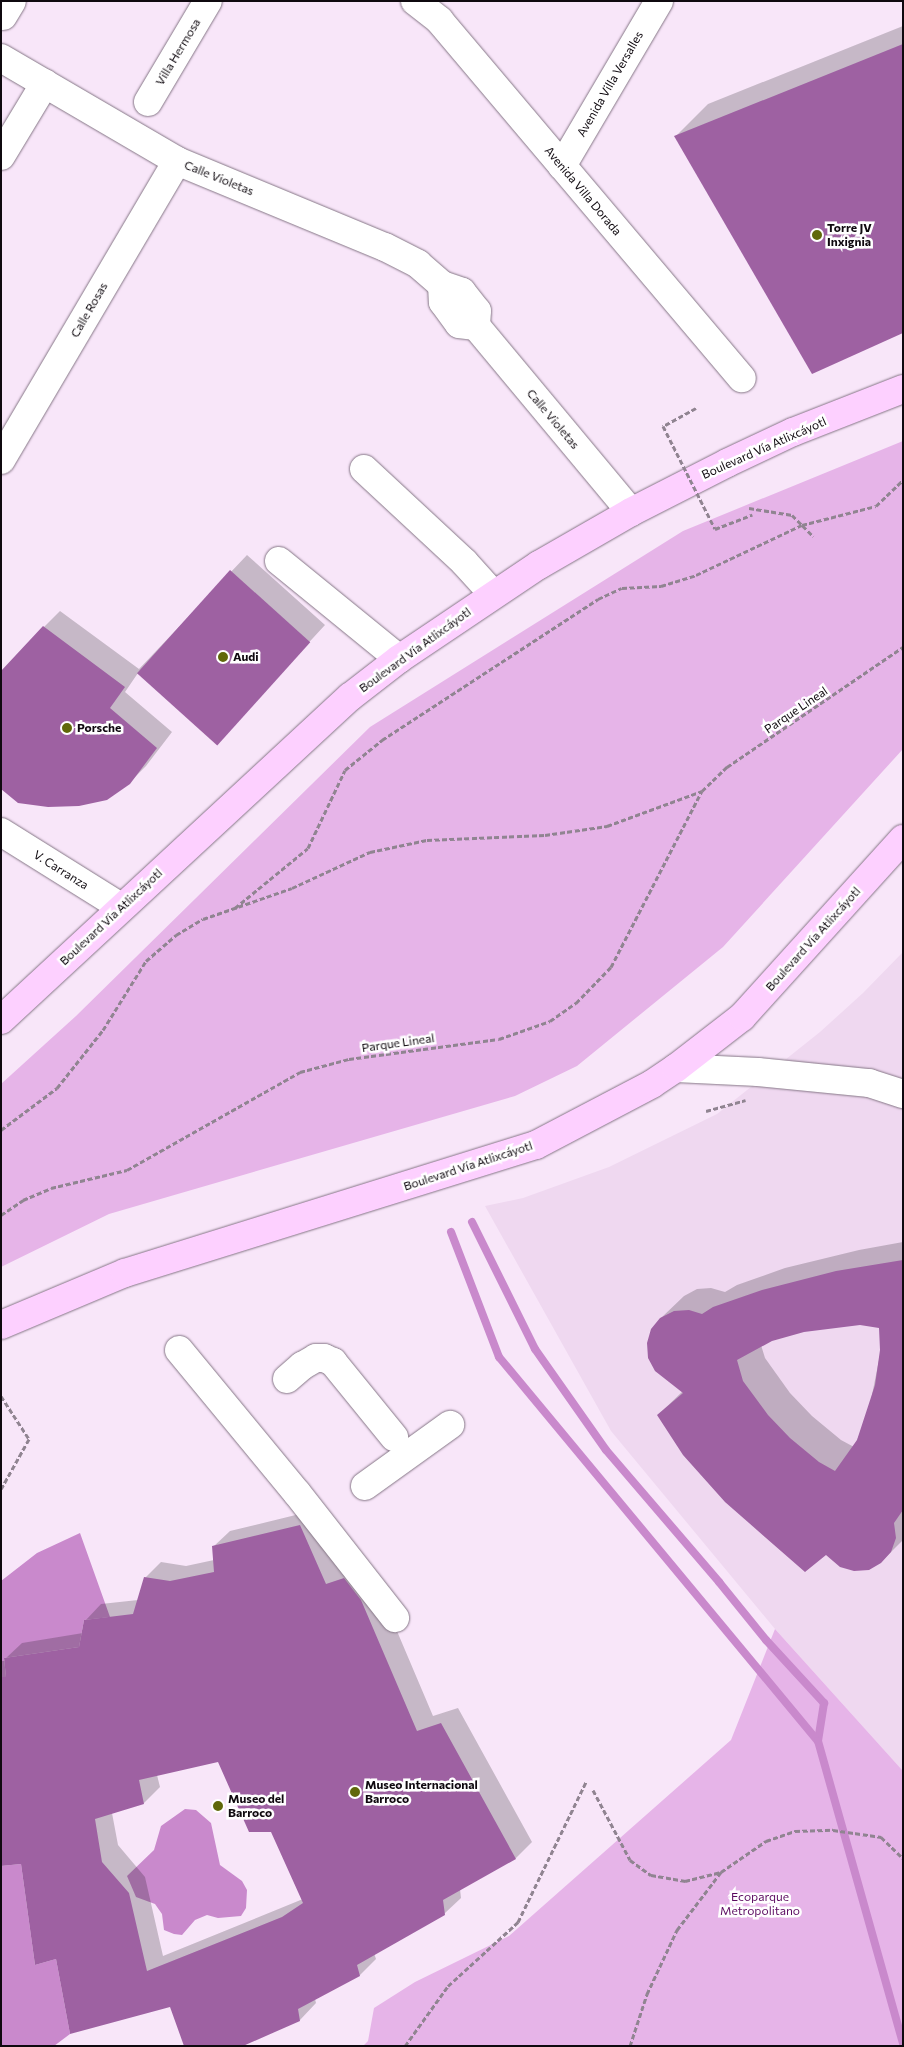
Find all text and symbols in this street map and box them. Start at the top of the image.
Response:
street label: Villa Hermosa [152,16,204,88]
street label: Avenida Villa Versalles [574,29,646,139]
street label: Avenida Villa Dorada [542,144,624,238]
street label: Calle Violetas [182,158,256,198]
place label: Torre JV Inxignia [827,221,872,249]
marker: Torre JV Inxignia [811,229,823,241]
street label: Calle Rosas [67,280,111,340]
street label: Calle Violetas [524,386,582,452]
street label: Boulevard Vía Atlixcáyotl [700,414,828,482]
street label: Boulevard Vía Atlixcáyotl [356,605,474,695]
place label: Audi [233,650,259,664]
marker: Audi [217,651,229,663]
street label: Parque Lineal [762,684,830,736]
place label: Porsche [77,721,121,735]
marker: Porsche [61,722,73,734]
street label: V. Carranza [31,847,91,893]
street label: Boulevard Vía Atlixcáyotl [57,866,165,968]
street label: Boulevard Vía Atlixcáyotl [763,884,863,994]
street label: Parque Lineal [361,1031,435,1055]
street label: Boulevard Vía Atlixcáyotl [402,1138,534,1194]
place label: Museo Internacional Barroco [365,1778,478,1806]
marker: Museo Internacional Barroco [349,1786,361,1798]
place label: Museo del Barroco [228,1792,284,1820]
marker: Museo del Barroco [212,1800,224,1812]
park label: Ecoparque Metropolitano [720,1890,800,1918]

